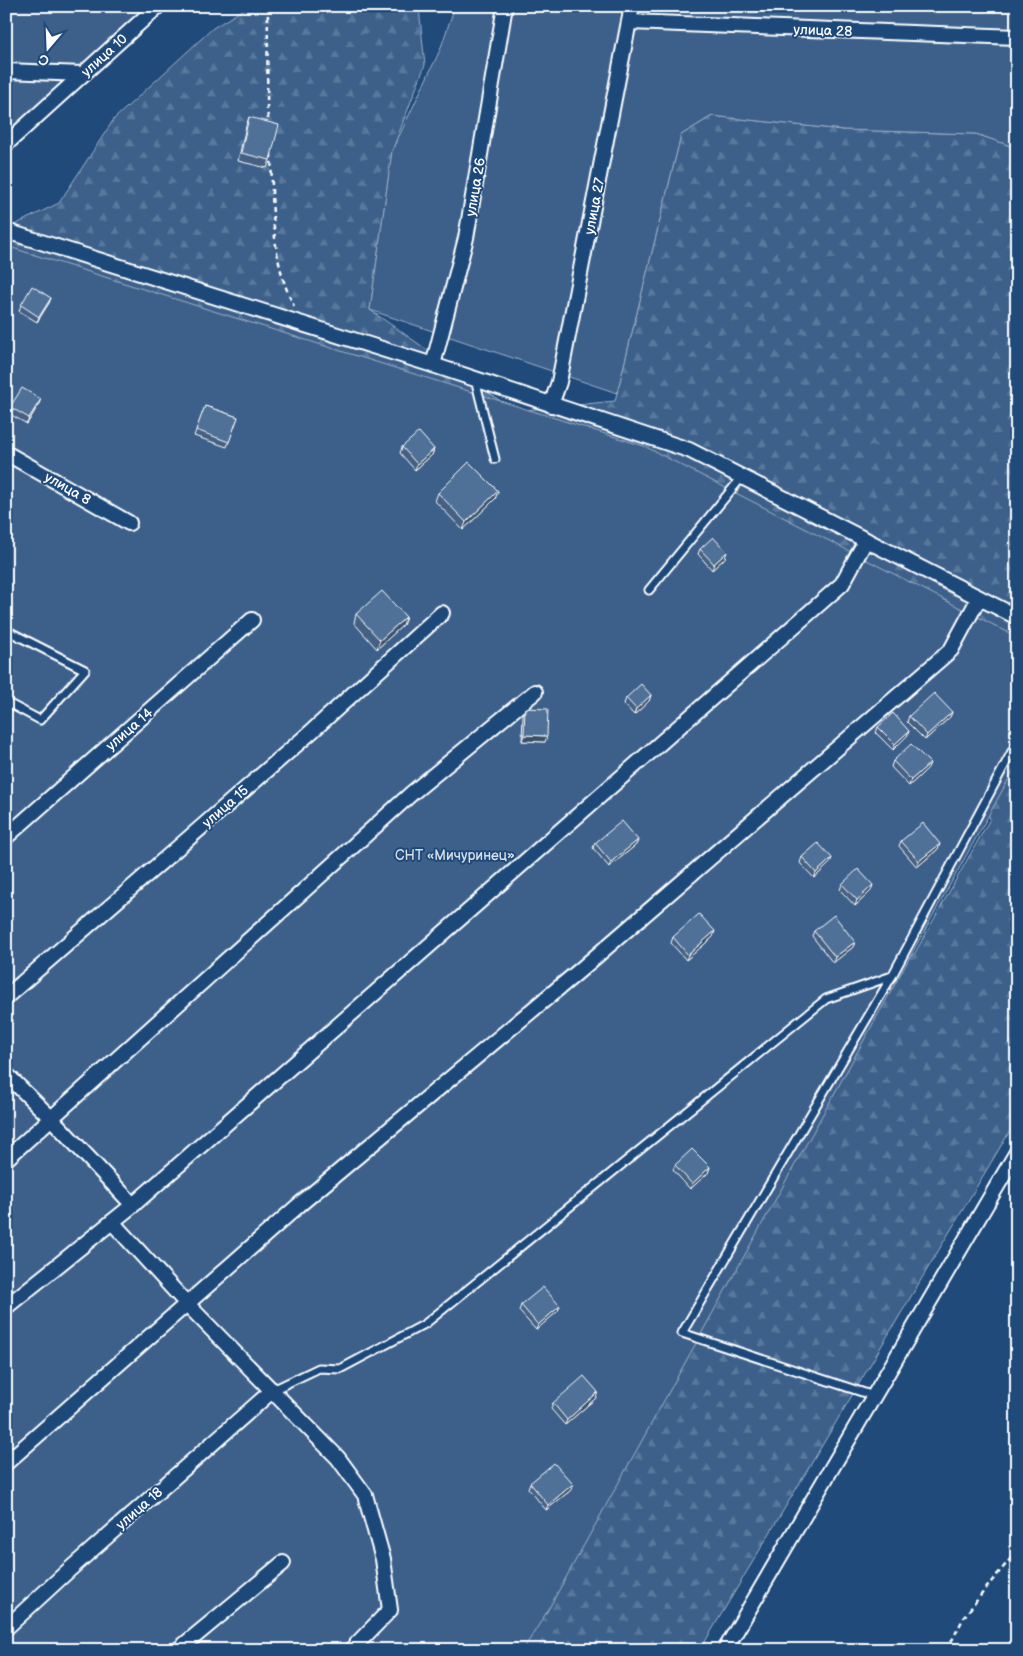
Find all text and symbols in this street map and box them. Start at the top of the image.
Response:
street label: улица 28 [793,21,853,40]
north arrow [22,22,72,72]
street label: улица 10 [78,30,131,80]
text: С [36,50,51,69]
street label: улица 26 [462,156,489,218]
street label: улица 27 [581,176,608,236]
street label: улица 8 [42,468,94,508]
street label: улица 14 [102,704,157,754]
street label: улица 15 [199,782,252,831]
park label: СНТ «Мичуринец» [395,847,515,864]
street label: улица 18 [113,1484,166,1533]

